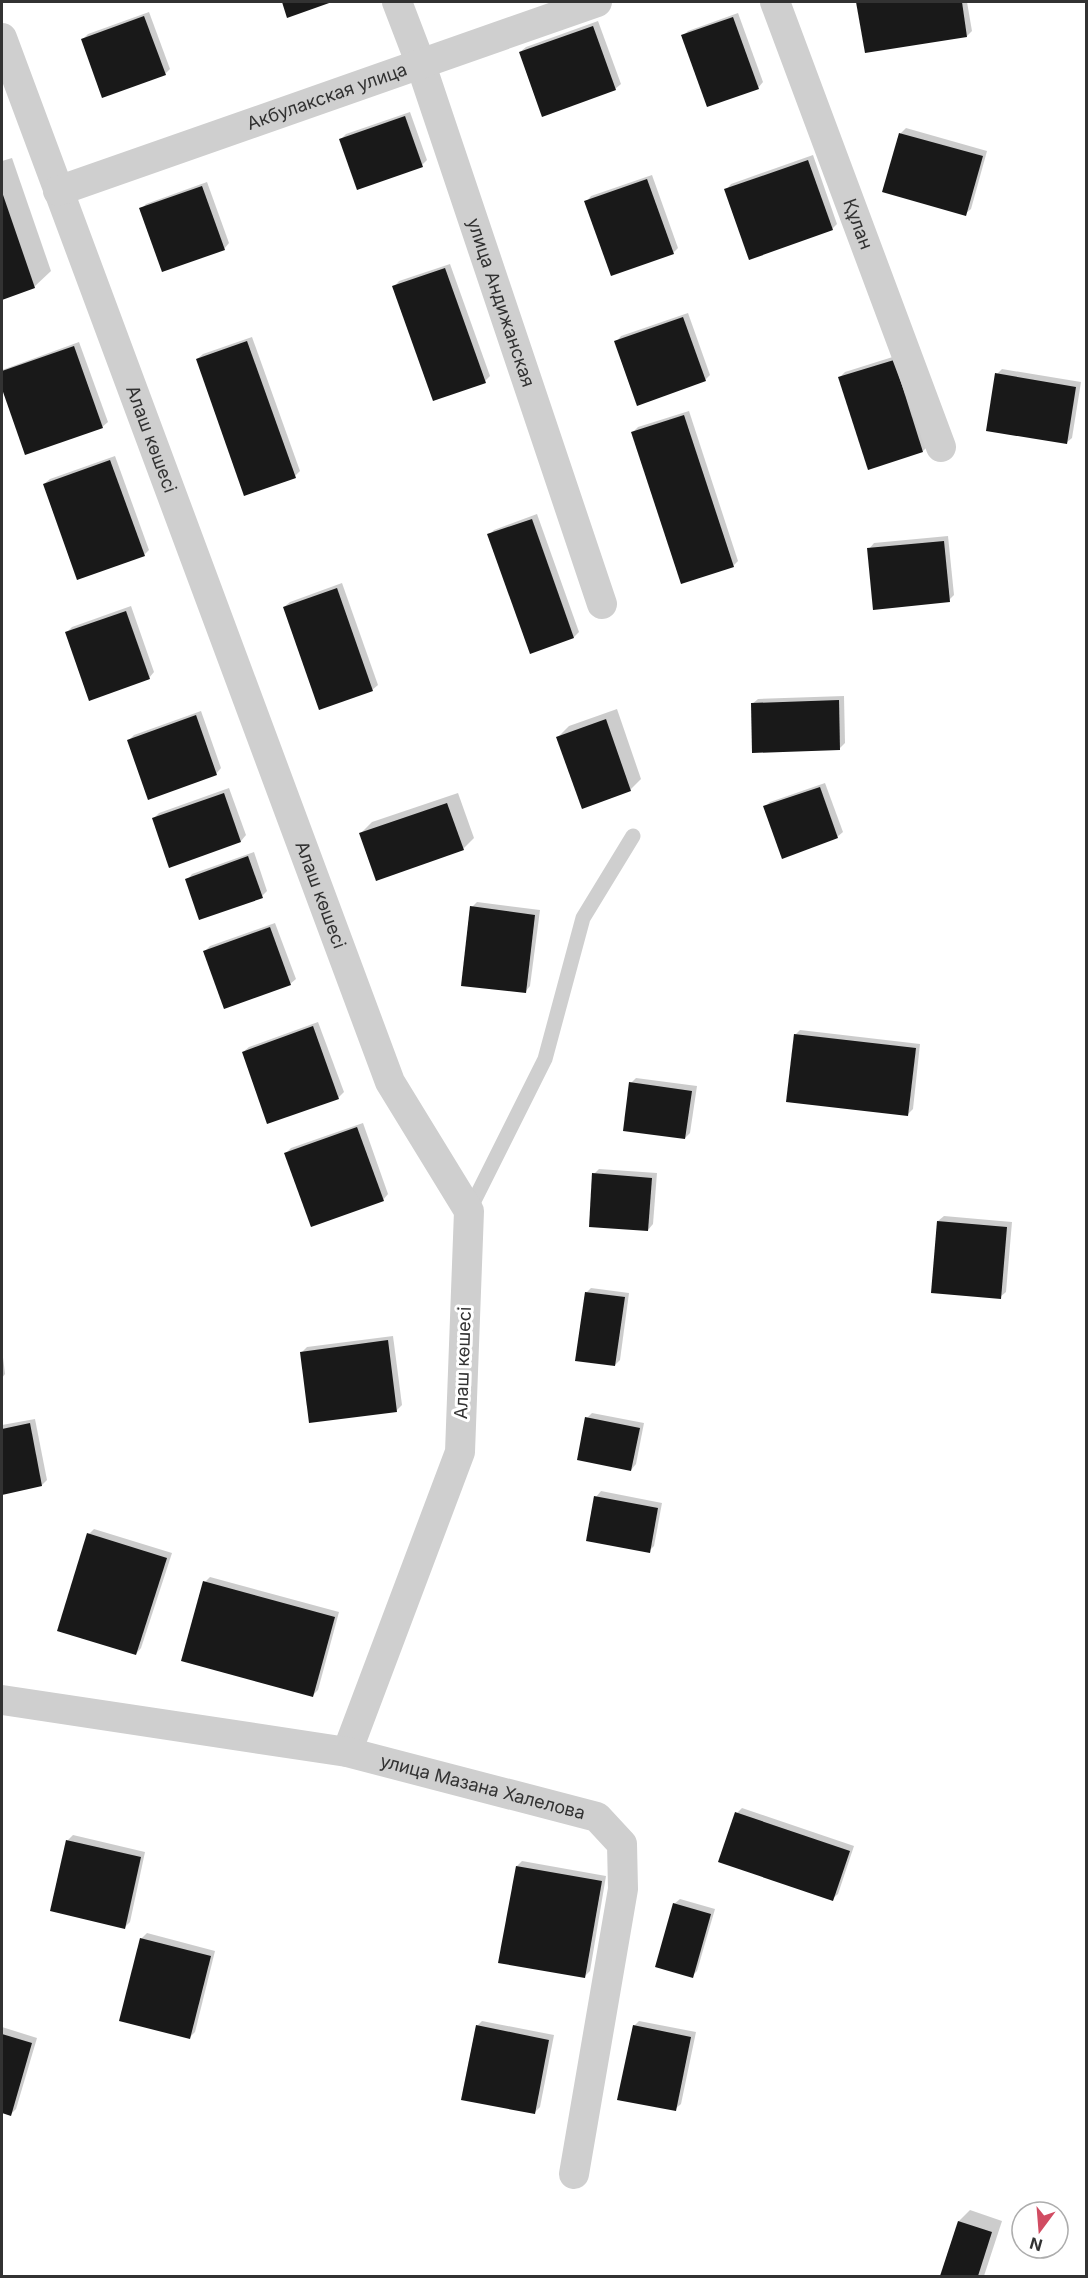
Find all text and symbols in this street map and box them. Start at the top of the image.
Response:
street label: Акбулакская улица [244,58,410,134]
street label: Құлан [839,196,877,252]
street label: улица Андижанская [463,215,539,390]
street label: Алаш көшесі [122,382,181,496]
street label: Алаш көшесі [291,838,350,951]
street label: Алаш көшесі [450,1306,475,1420]
street label: улица Мазана Халелова [378,1750,588,1823]
north arrow [1010,2200,1070,2260]
text: N [1027,2233,1044,2256]

